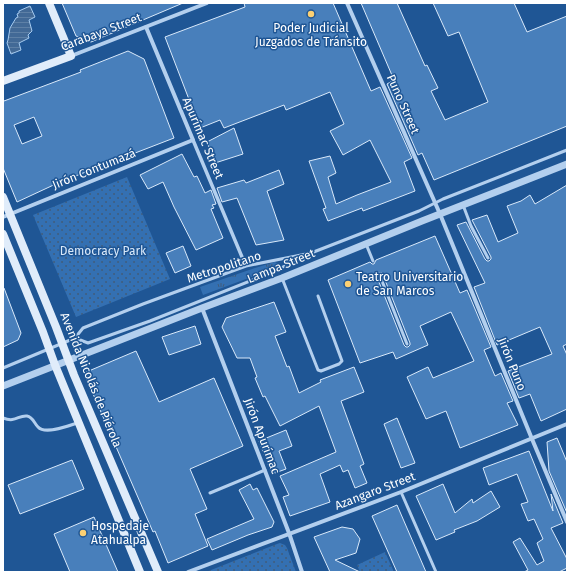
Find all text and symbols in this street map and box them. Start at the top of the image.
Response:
marker: Poder Judicial Juzgados de Tránsito [306,9,316,19]
street label: Carabaya Street [59,10,144,54]
place label: Poder Judicial Juzgados de Tránsito [255,21,367,49]
street label: Puno Street [384,72,423,136]
street label: Apurímac Street [180,95,227,182]
street label: Jirón Contumazá [50,146,138,192]
park label: Democracy Park [60,244,147,258]
street label: Lampa Street [245,246,318,286]
street label: Metropolitano [185,248,263,286]
place label: Teatro Universitario de San Marcos [356,270,463,298]
marker: Teatro Universitario de San Marcos [343,279,353,289]
street label: Avenida Nicolás de Piérola [57,310,125,450]
street label: Jirón Puno [495,335,529,393]
street label: Jirón Apurímac [241,396,283,476]
street label: Azangaro Street [333,469,418,513]
place label: Hospedaje Atahualpa [91,519,149,547]
marker: Hospedaje Atahualpa [78,528,88,538]

